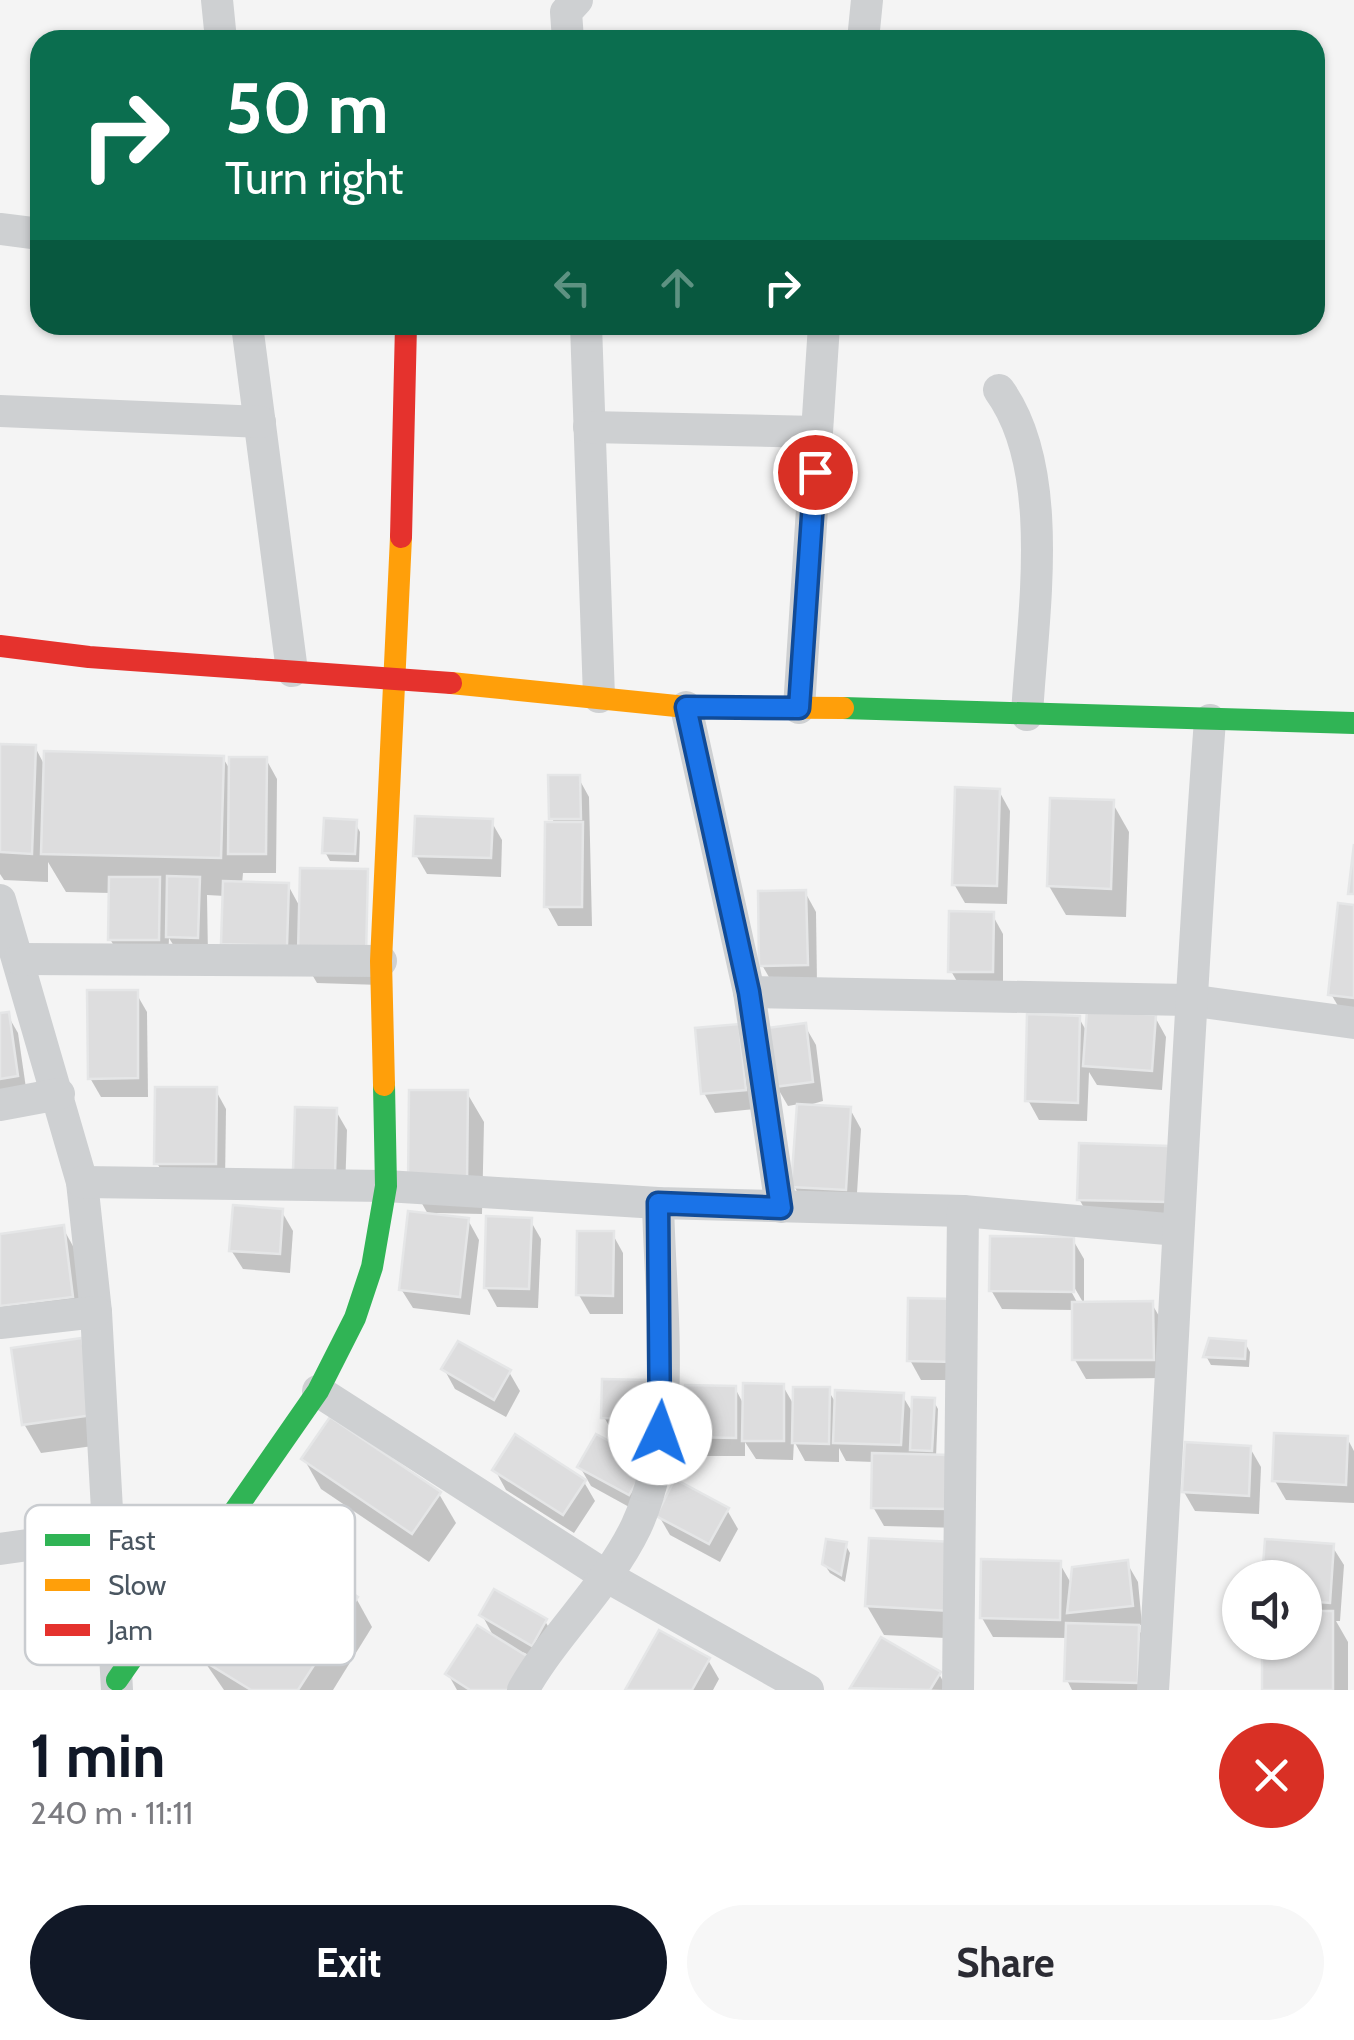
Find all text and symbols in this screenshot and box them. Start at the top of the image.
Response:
text: 50 m [225,65,389,151]
icon: right [60,70,190,200]
text: Turn right [225,151,404,205]
icon: left [545,260,600,315]
icon: ahead [650,260,705,315]
icon: right [755,260,810,315]
pin [773,430,858,515]
icon: arrive [788,445,843,500]
position arrow [608,1381,712,1485]
legend [25,1505,355,1665]
text: Fast [108,1523,156,1557]
map controls [1222,1560,1322,1660]
button: sound [1222,1560,1322,1660]
text: Slow [108,1568,166,1602]
text: Jam [107,1613,153,1647]
text: 1 min [30,1719,165,1792]
button: close [1219,1723,1324,1828]
text: 240 m · 11:11 [30,1793,193,1832]
button: Exit [30,1905,667,2020]
button: Share [687,1905,1324,2020]

